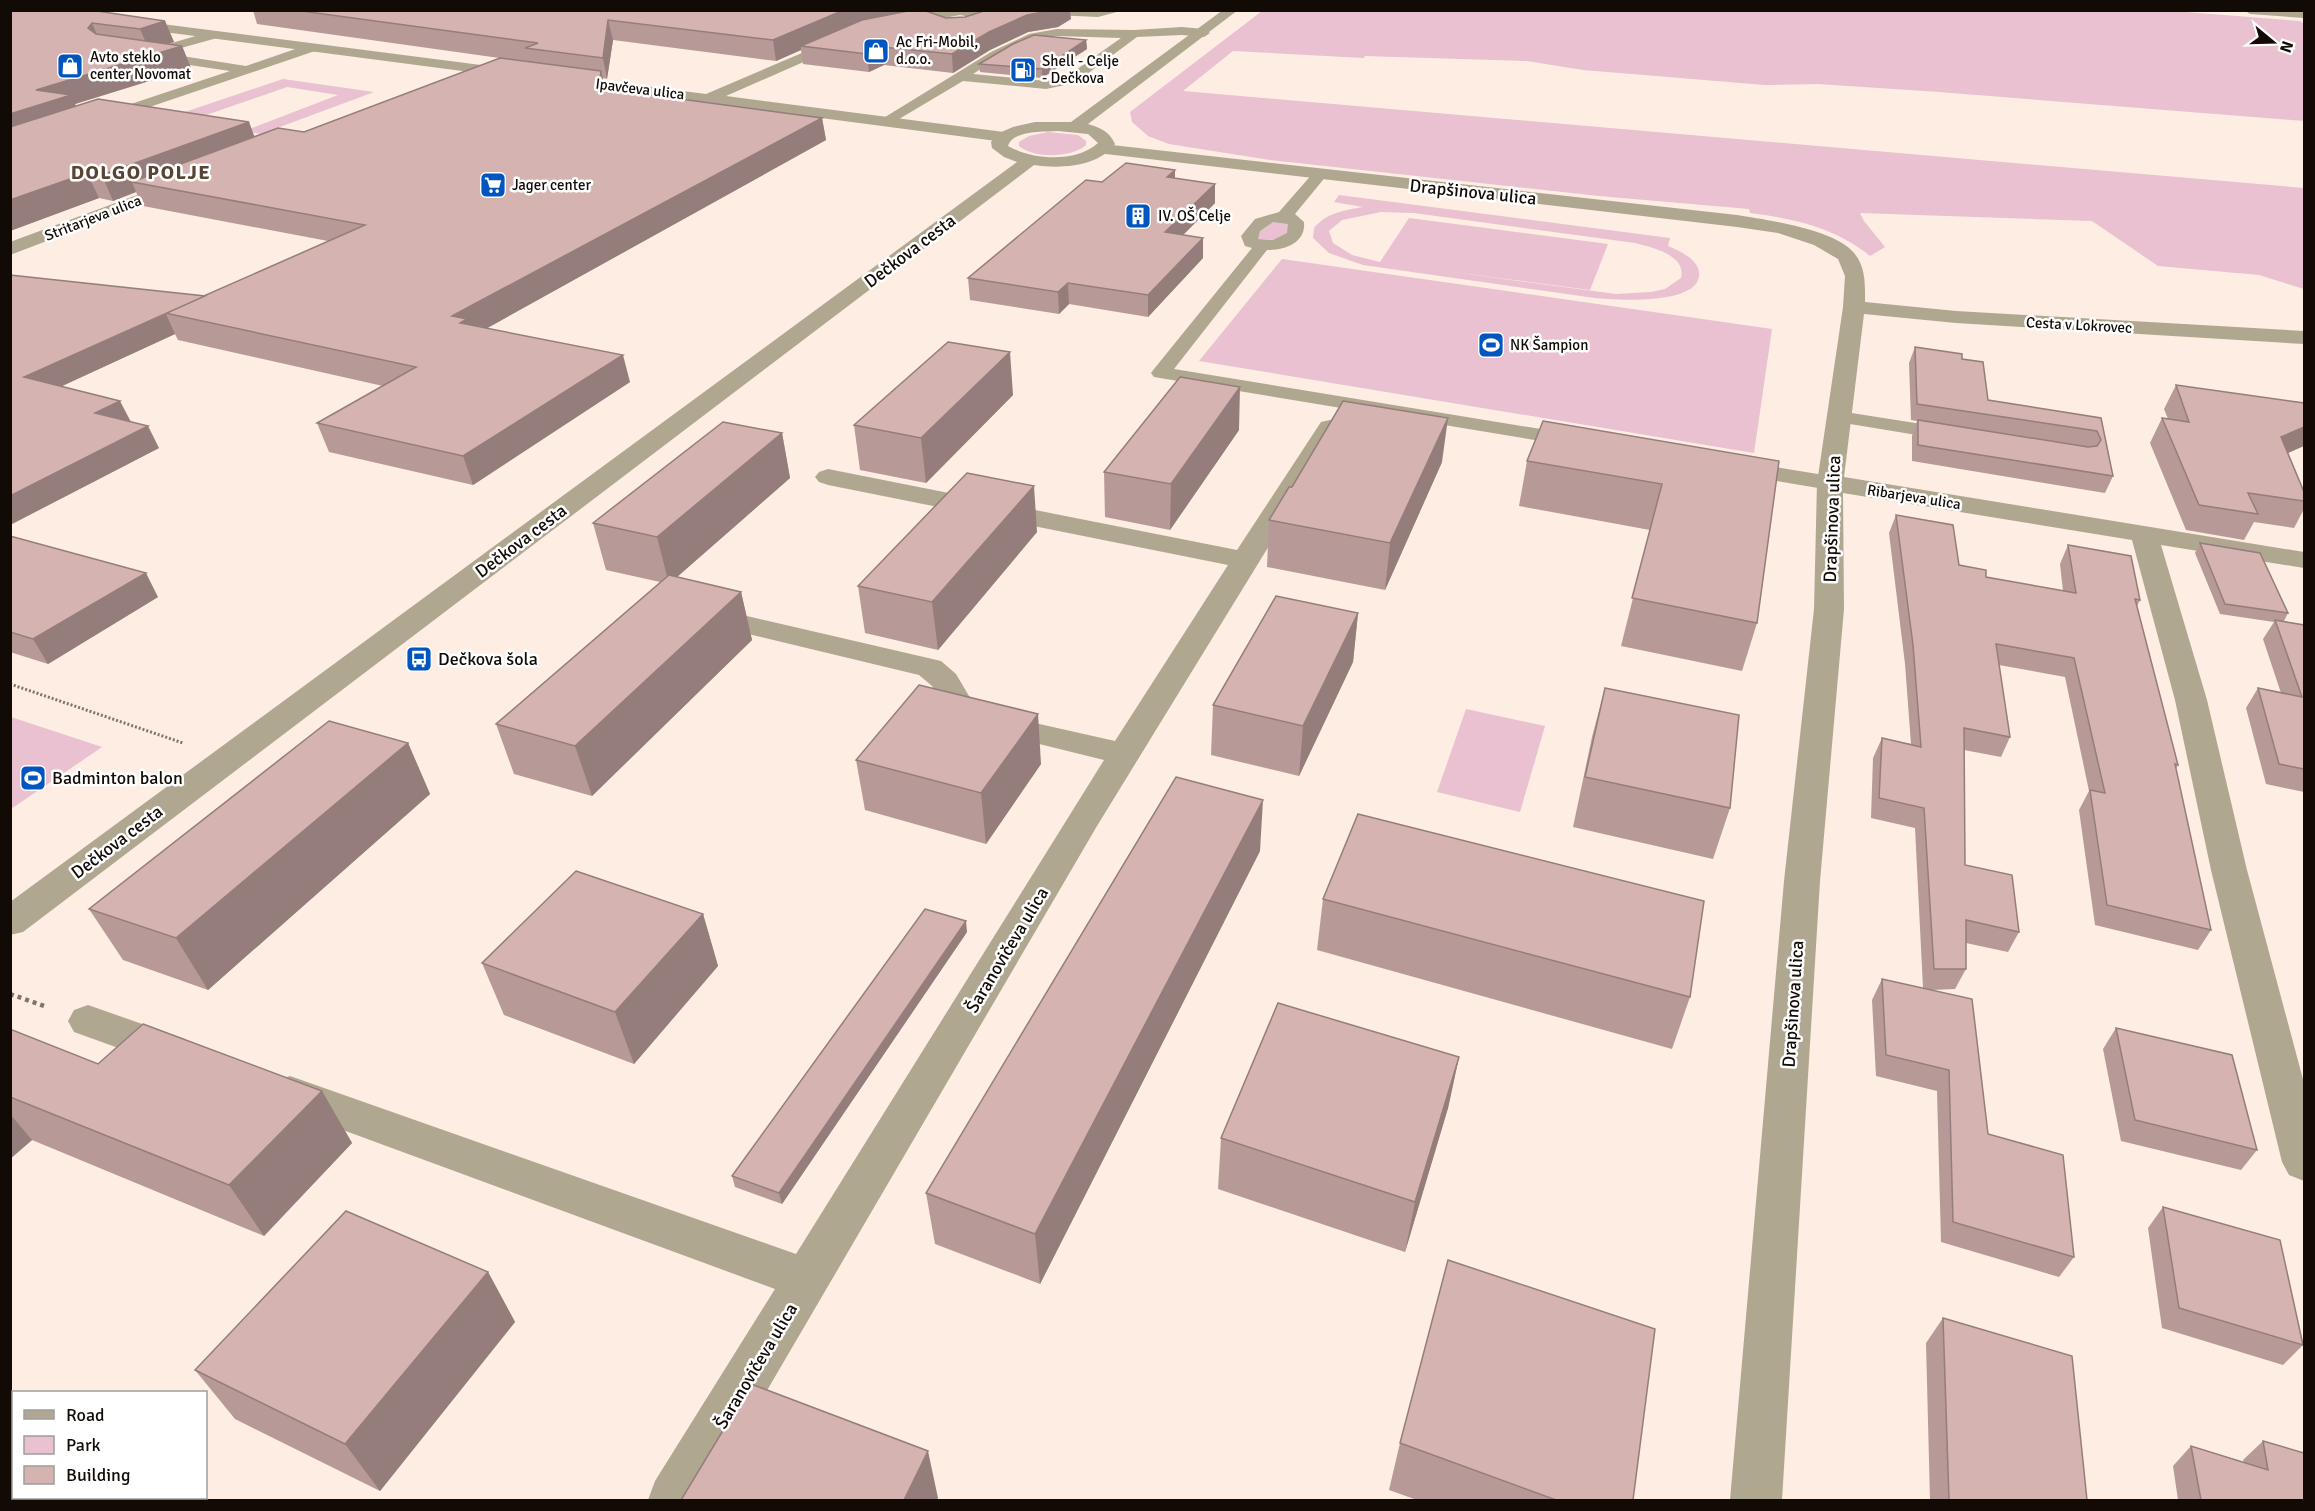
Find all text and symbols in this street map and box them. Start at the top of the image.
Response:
north arrow [2243,12,2303,72]
place label: Ac Fri-Mobil, d.o.o. [896,33,978,68]
shop icon: Ac Fri-Mobil, d.o.o. [861,36,891,66]
text: N [2275,38,2298,55]
place label: Avto steklo center Novomat [90,48,191,83]
shop icon: Avto steklo center Novomat [55,51,85,81]
place label: Shell - Celje - Dečkova [1042,52,1119,87]
fuel station icon: Shell - Celje - Dečkova [1008,55,1038,85]
street label: Ipavčeva ulica [594,75,686,103]
district label: DOLGO POLJE [71,160,211,185]
supermarket icon: Jager center [478,170,508,200]
street label: Drapšinova ulica [1408,174,1538,210]
place label: Jager center [512,176,591,194]
street label: Stritarjeva ulica [42,191,144,245]
building icon: IV. OŠ Celje [1123,201,1153,231]
place label: IV. OŠ Celje [1158,206,1231,225]
street label: Dečkova cesta [860,209,960,293]
street label: Cesta v Lokrovec [2026,313,2132,337]
sports icon: NK Šampion [1476,330,1506,360]
place label: NK Šampion [1510,335,1588,354]
street label: Drapšinova ulica [1819,455,1845,583]
street label: Ribarjeva ulica [1866,481,1962,513]
street label: Dečkova cesta [471,499,571,583]
bus stop icon: Dečkova šola [404,644,434,674]
place label: Dečkova šola [438,648,538,670]
sports icon: Badminton balon [18,763,48,793]
place label: Badminton balon [52,767,183,789]
street label: Dečkova cesta [67,800,167,884]
street label: Šaranovičeva ulica [961,883,1053,1017]
street label: Drapšinova ulica [1778,940,1808,1068]
street label: Šaranovičeva ulica [710,1299,802,1433]
legend [12,1391,207,1499]
text: Road [66,1404,105,1426]
text: Park [66,1434,101,1456]
text: Building [66,1464,130,1486]

